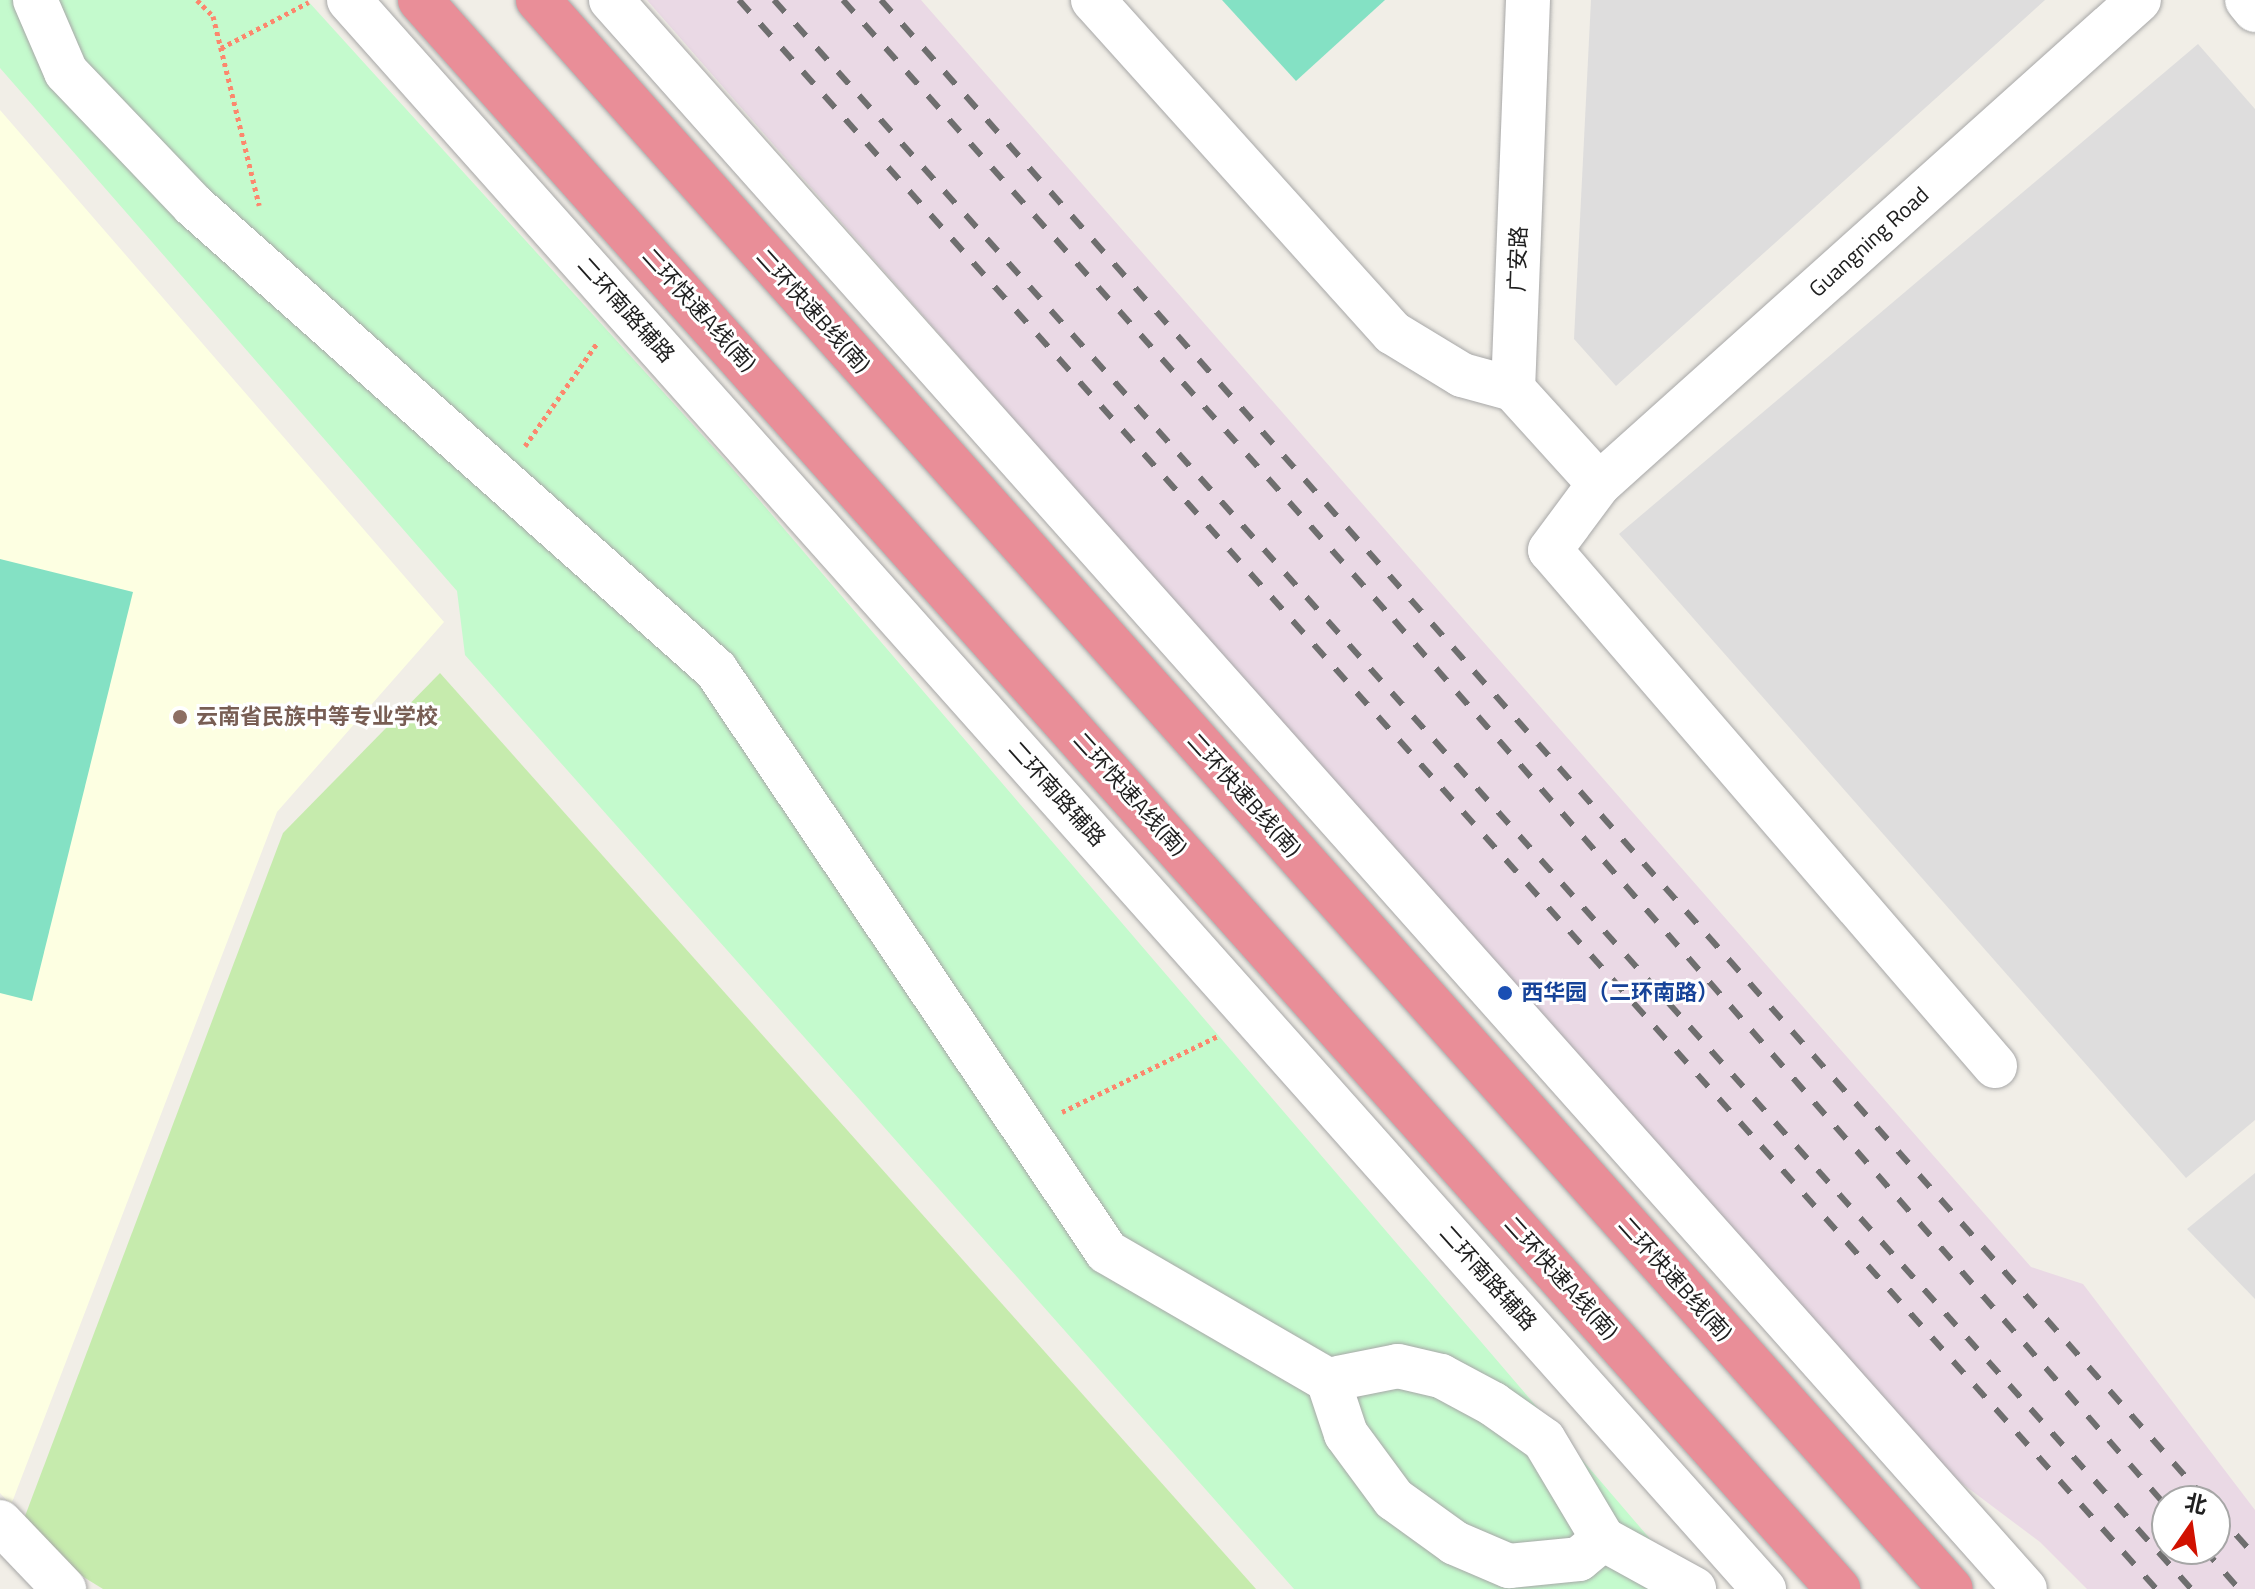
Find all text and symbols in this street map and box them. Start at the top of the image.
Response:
street label: Guangning Road [1804,181,1934,303]
street label: 广安路 [1504,226,1532,292]
street label: 二环快速A线(南) [637,243,761,377]
street label: 二环快速B线(南) [751,244,875,378]
street label: 二环南路辅路 [572,252,680,368]
place label: 云南省民族中等专业学校 [196,704,438,730]
marker: 云南省民族中等专业学校 [171,708,189,726]
street label: 二环快速A线(南) [1068,727,1192,861]
street label: 二环快速B线(南) [1182,728,1306,862]
street label: 二环南路辅路 [1003,736,1111,852]
place label: 西华园（二环南路） [1521,980,1719,1006]
marker: 西华园（二环南路） [1496,984,1514,1002]
street label: 二环快速A线(南) [1499,1211,1623,1345]
street label: 二环快速B线(南) [1613,1212,1737,1346]
street label: 二环南路辅路 [1434,1220,1542,1336]
north arrow [2151,1485,2231,1565]
text: 北 [2181,1485,2210,1523]

